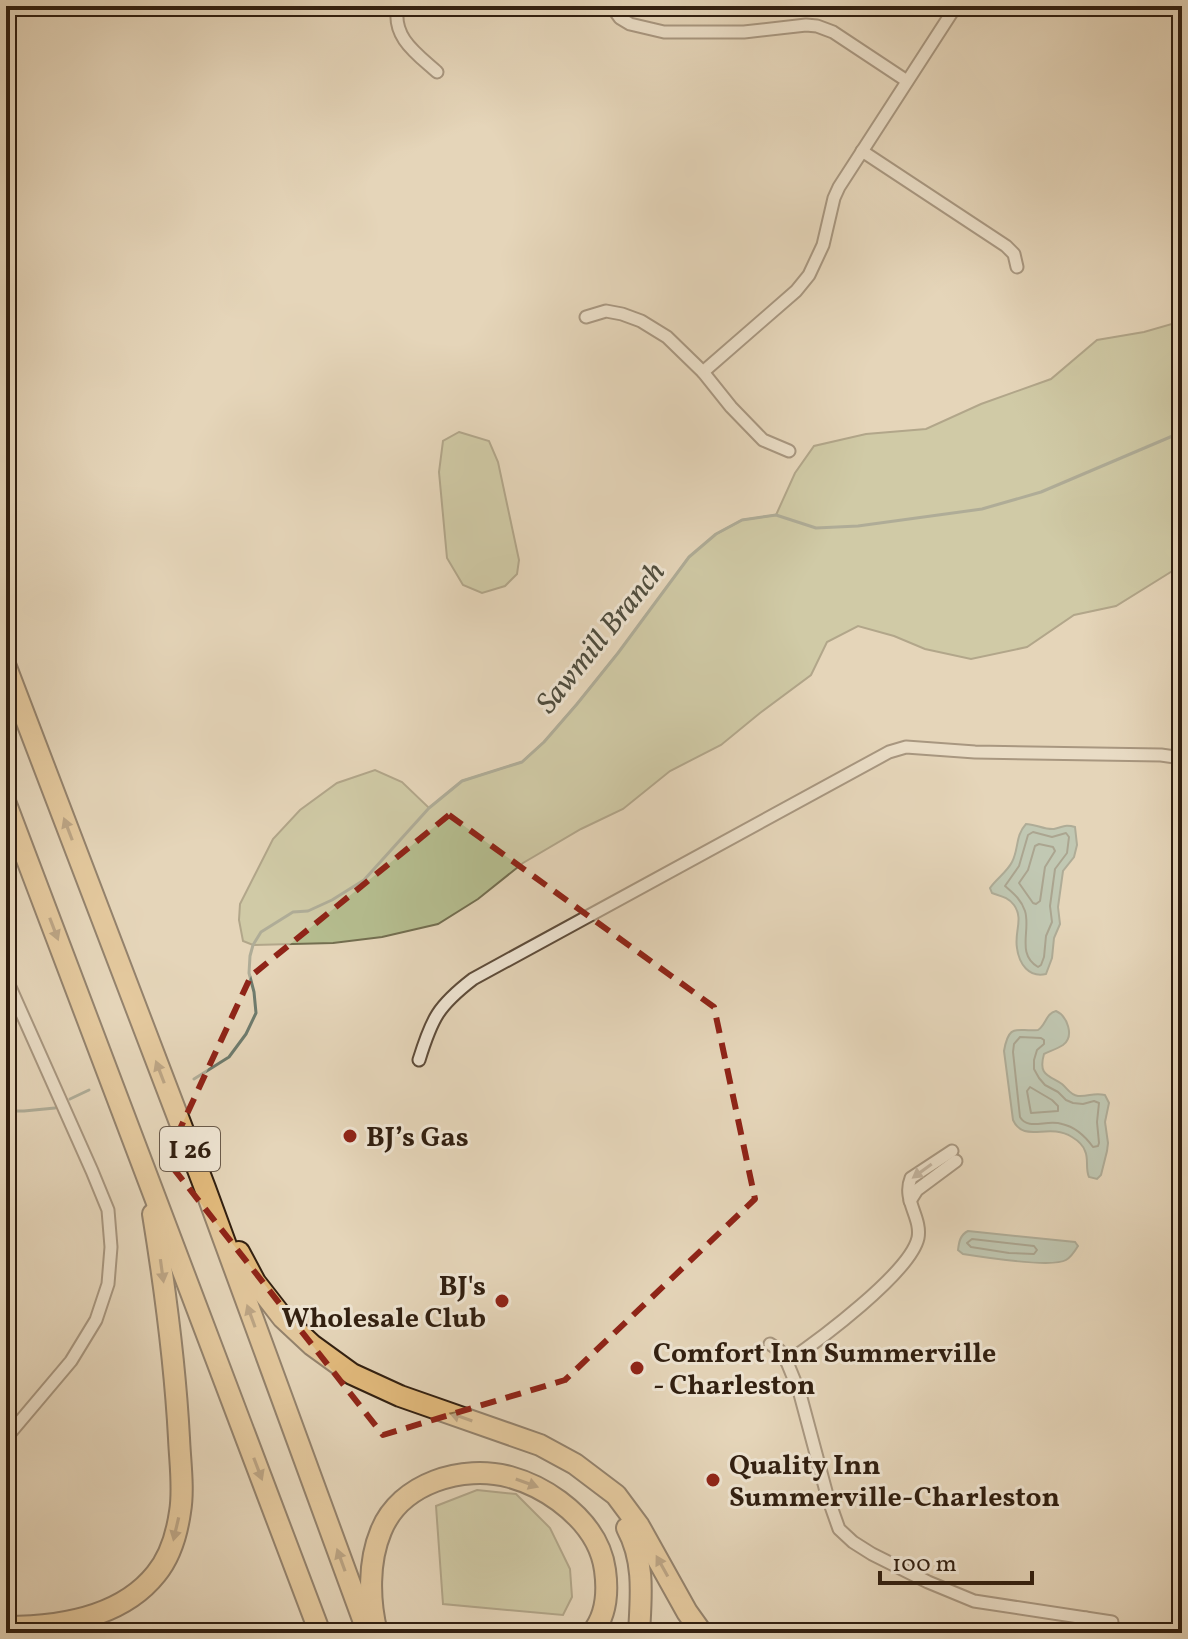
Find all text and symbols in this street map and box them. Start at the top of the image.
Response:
water label: Sawmill Branch [527,553,676,723]
one-way arrow [61,817,74,841]
one-way arrow [48,917,61,941]
one-way arrow [153,1060,166,1084]
place label: BJ’s Gas [366,1119,469,1158]
road number: I 26 [160,1127,220,1171]
marker: BJ’s Gas [341,1127,359,1145]
one-way arrow [911,1163,932,1179]
one-way arrow [156,1259,169,1284]
place label: BJ's Wholesale Club [281,1268,486,1339]
marker: BJ's Wholesale Club [493,1292,511,1310]
one-way arrow [245,1304,257,1328]
place label: Comfort Inn Summerville - Charleston [653,1335,996,1406]
marker: Comfort Inn Summerville - Charleston [628,1359,646,1377]
one-way arrow [448,1410,472,1423]
place label: Quality Inn Summerville-Charleston [729,1447,1060,1518]
one-way arrow [252,1457,265,1481]
marker: Quality Inn Summerville-Charleston [704,1471,722,1489]
one-way arrow [515,1477,539,1490]
one-way arrow [169,1517,182,1542]
scale bar [880,1535,1032,1585]
one-way arrow [334,1548,347,1572]
text: 100 m [892,1548,957,1582]
one-way arrow [655,1555,669,1577]

